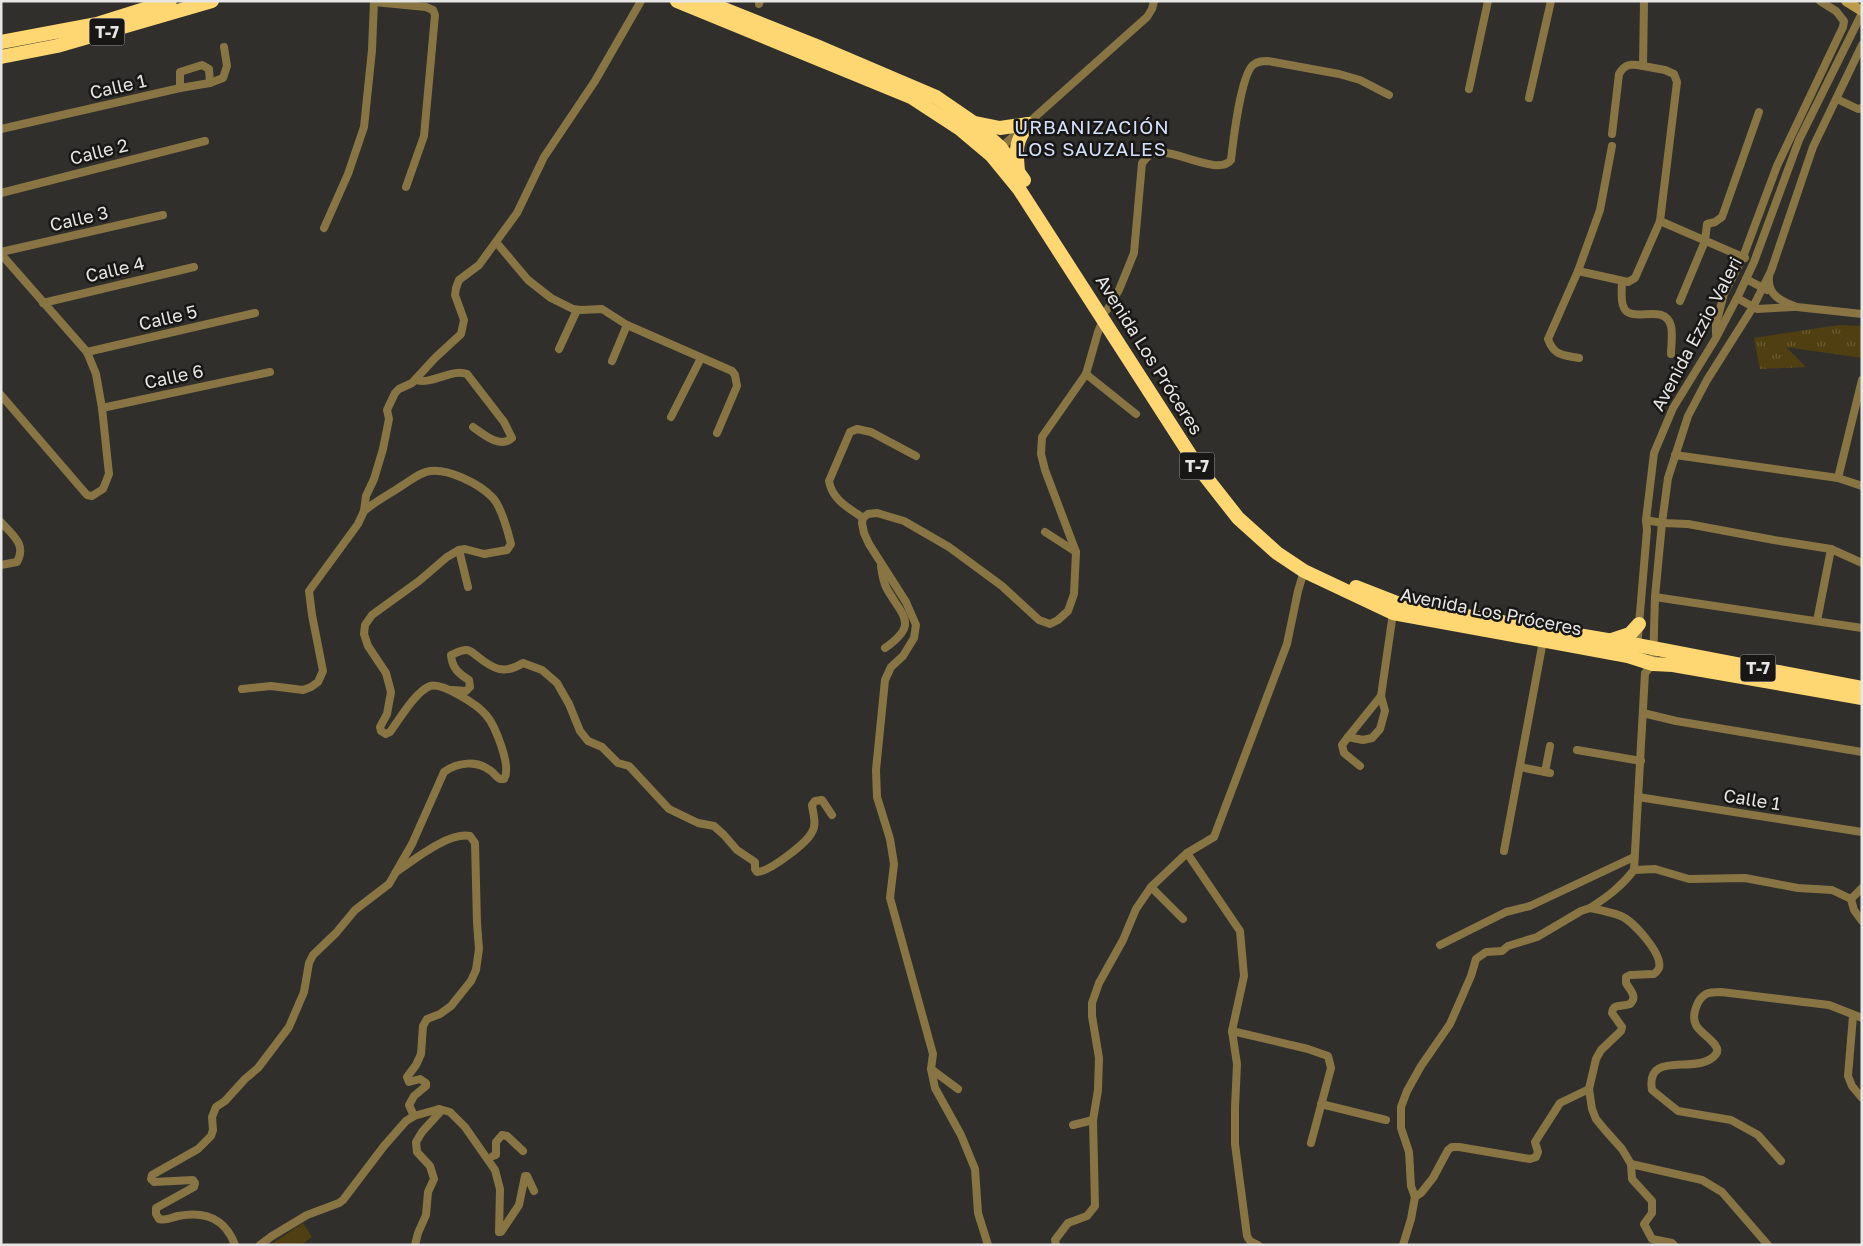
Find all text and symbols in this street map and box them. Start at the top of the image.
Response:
road number: T-7 [90,18,124,46]
street label: Calle 1 [87,69,148,103]
district label: URBANIZACIÓN LOS SAUZALES [1014,115,1170,160]
street label: Calle 2 [67,133,130,169]
street label: Calle 3 [47,201,110,235]
street label: Calle 4 [83,252,146,286]
street label: Avenida Ezzio Valeri [1646,253,1746,414]
street label: Avenida Los Próceres [1092,271,1208,438]
street label: Calle 5 [136,300,199,334]
street label: Calle 6 [142,359,205,393]
road number: T-7 [1180,452,1214,480]
street label: Avenida Los Próceres [1399,583,1584,639]
road number: T-7 [1740,654,1776,681]
street label: Calle 1 [1722,784,1782,814]

